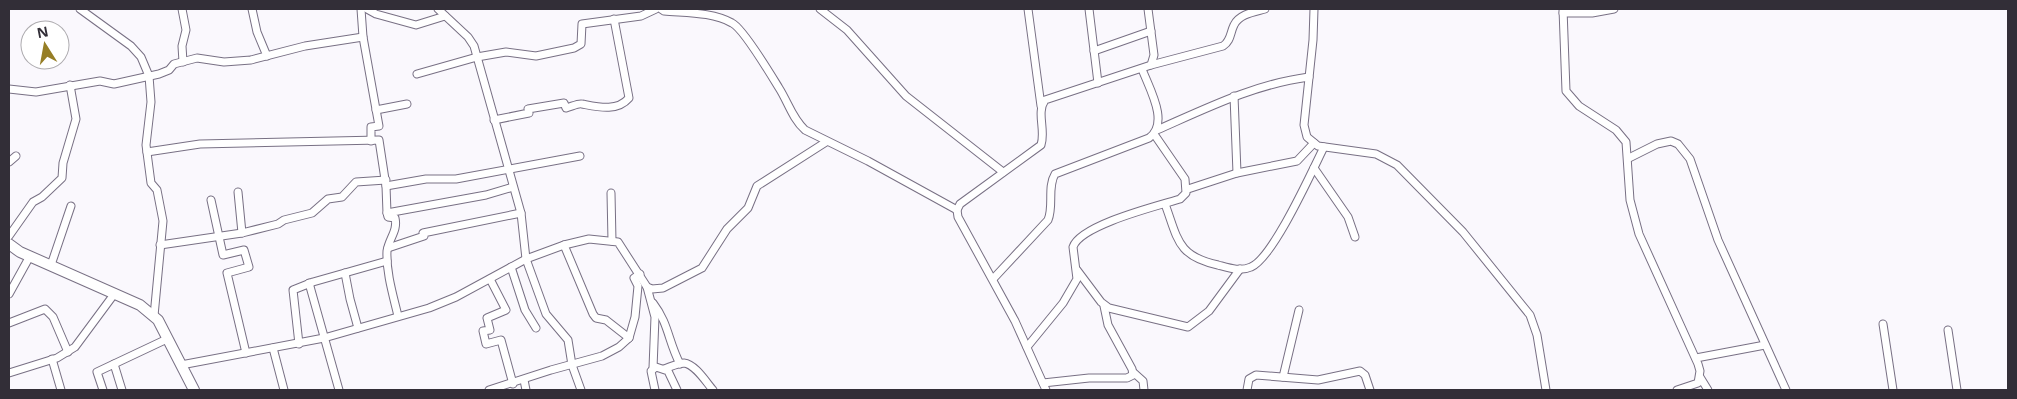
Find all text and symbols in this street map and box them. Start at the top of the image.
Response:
north arrow [20,20,70,70]
text: N [35,21,50,42]

